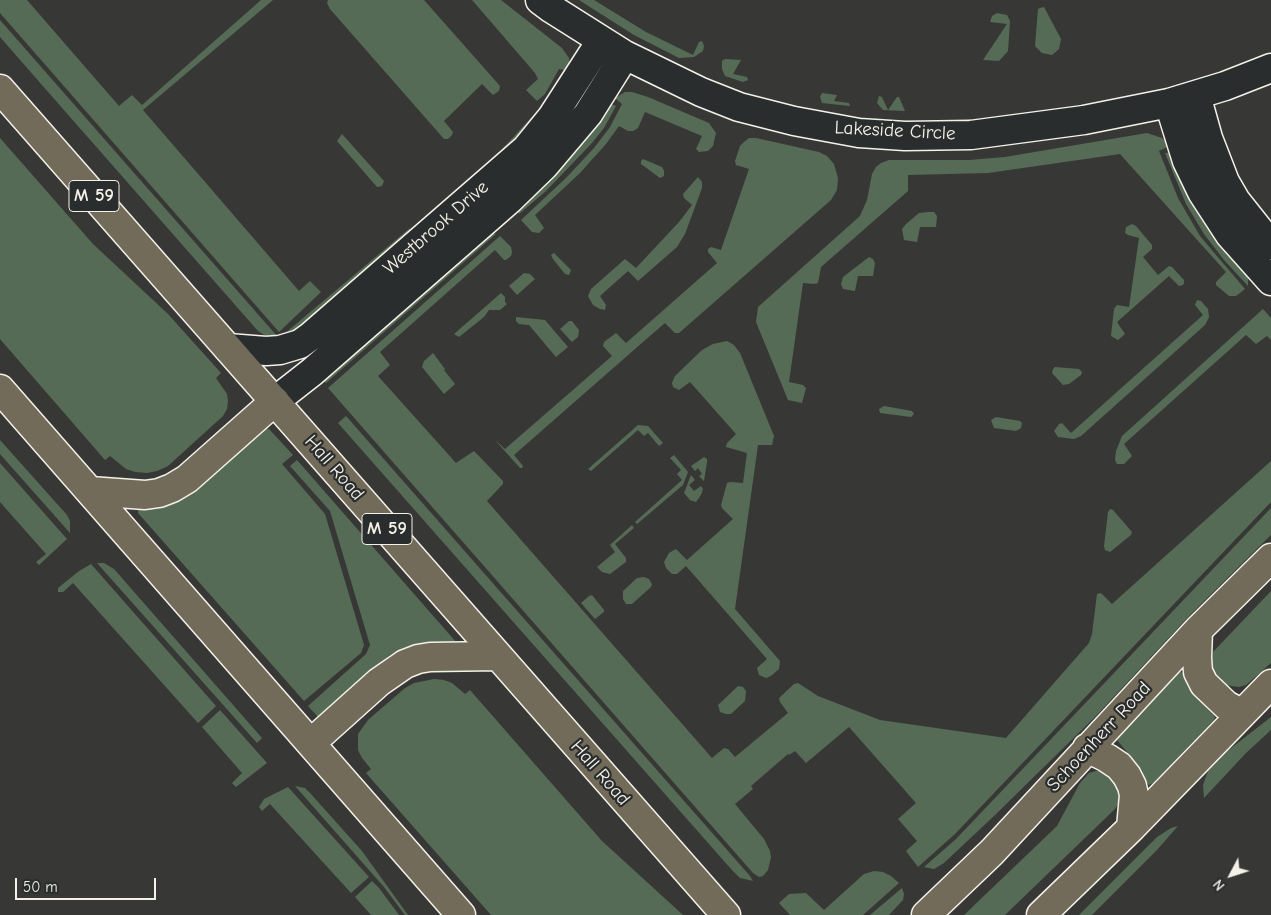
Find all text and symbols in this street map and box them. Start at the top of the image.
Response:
street label: Lakeside Circle [834,116,956,146]
street label: Westbrook Drive [379,176,493,280]
road number: M 59 [69,180,119,212]
street label: Hall Road [299,431,369,505]
road number: M 59 [362,514,412,544]
street label: Schoenherr Road [1042,677,1156,797]
street label: Hall Road [565,736,635,810]
north arrow [1206,850,1256,900]
scale bar [18,868,159,900]
text: N [1210,876,1229,894]
text: 50 m [23,878,58,896]

